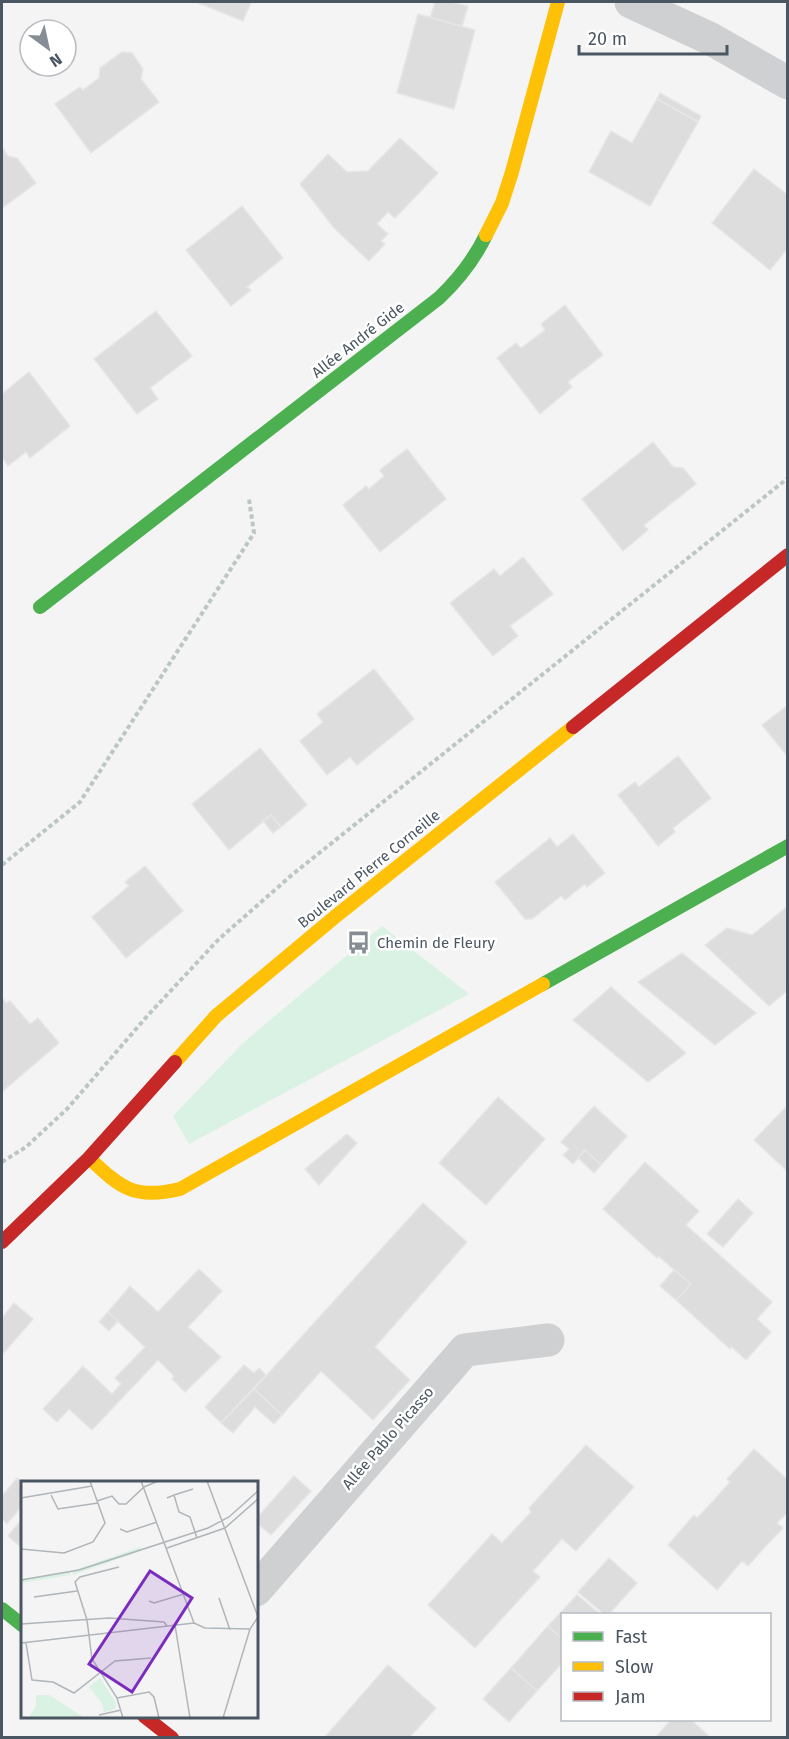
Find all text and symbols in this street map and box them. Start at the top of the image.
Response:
north arrow [18,18,78,78]
scale bar [579,18,728,56]
text: 20 m [588,28,627,50]
text: N [46,49,66,71]
street label: Allée André Gide [308,298,408,382]
street label: Boulevard Pierre Corneille [294,806,444,932]
bus stop icon: Chemin de Fleury [346,930,372,956]
place label: Chemin de Fleury [377,934,495,952]
street label: Allée Pablo Picasso [338,1383,438,1493]
inset map [21,1481,258,1718]
legend [561,1613,771,1721]
text: Fast [615,1626,648,1648]
text: Slow [615,1656,654,1678]
text: Jam [615,1686,646,1708]

